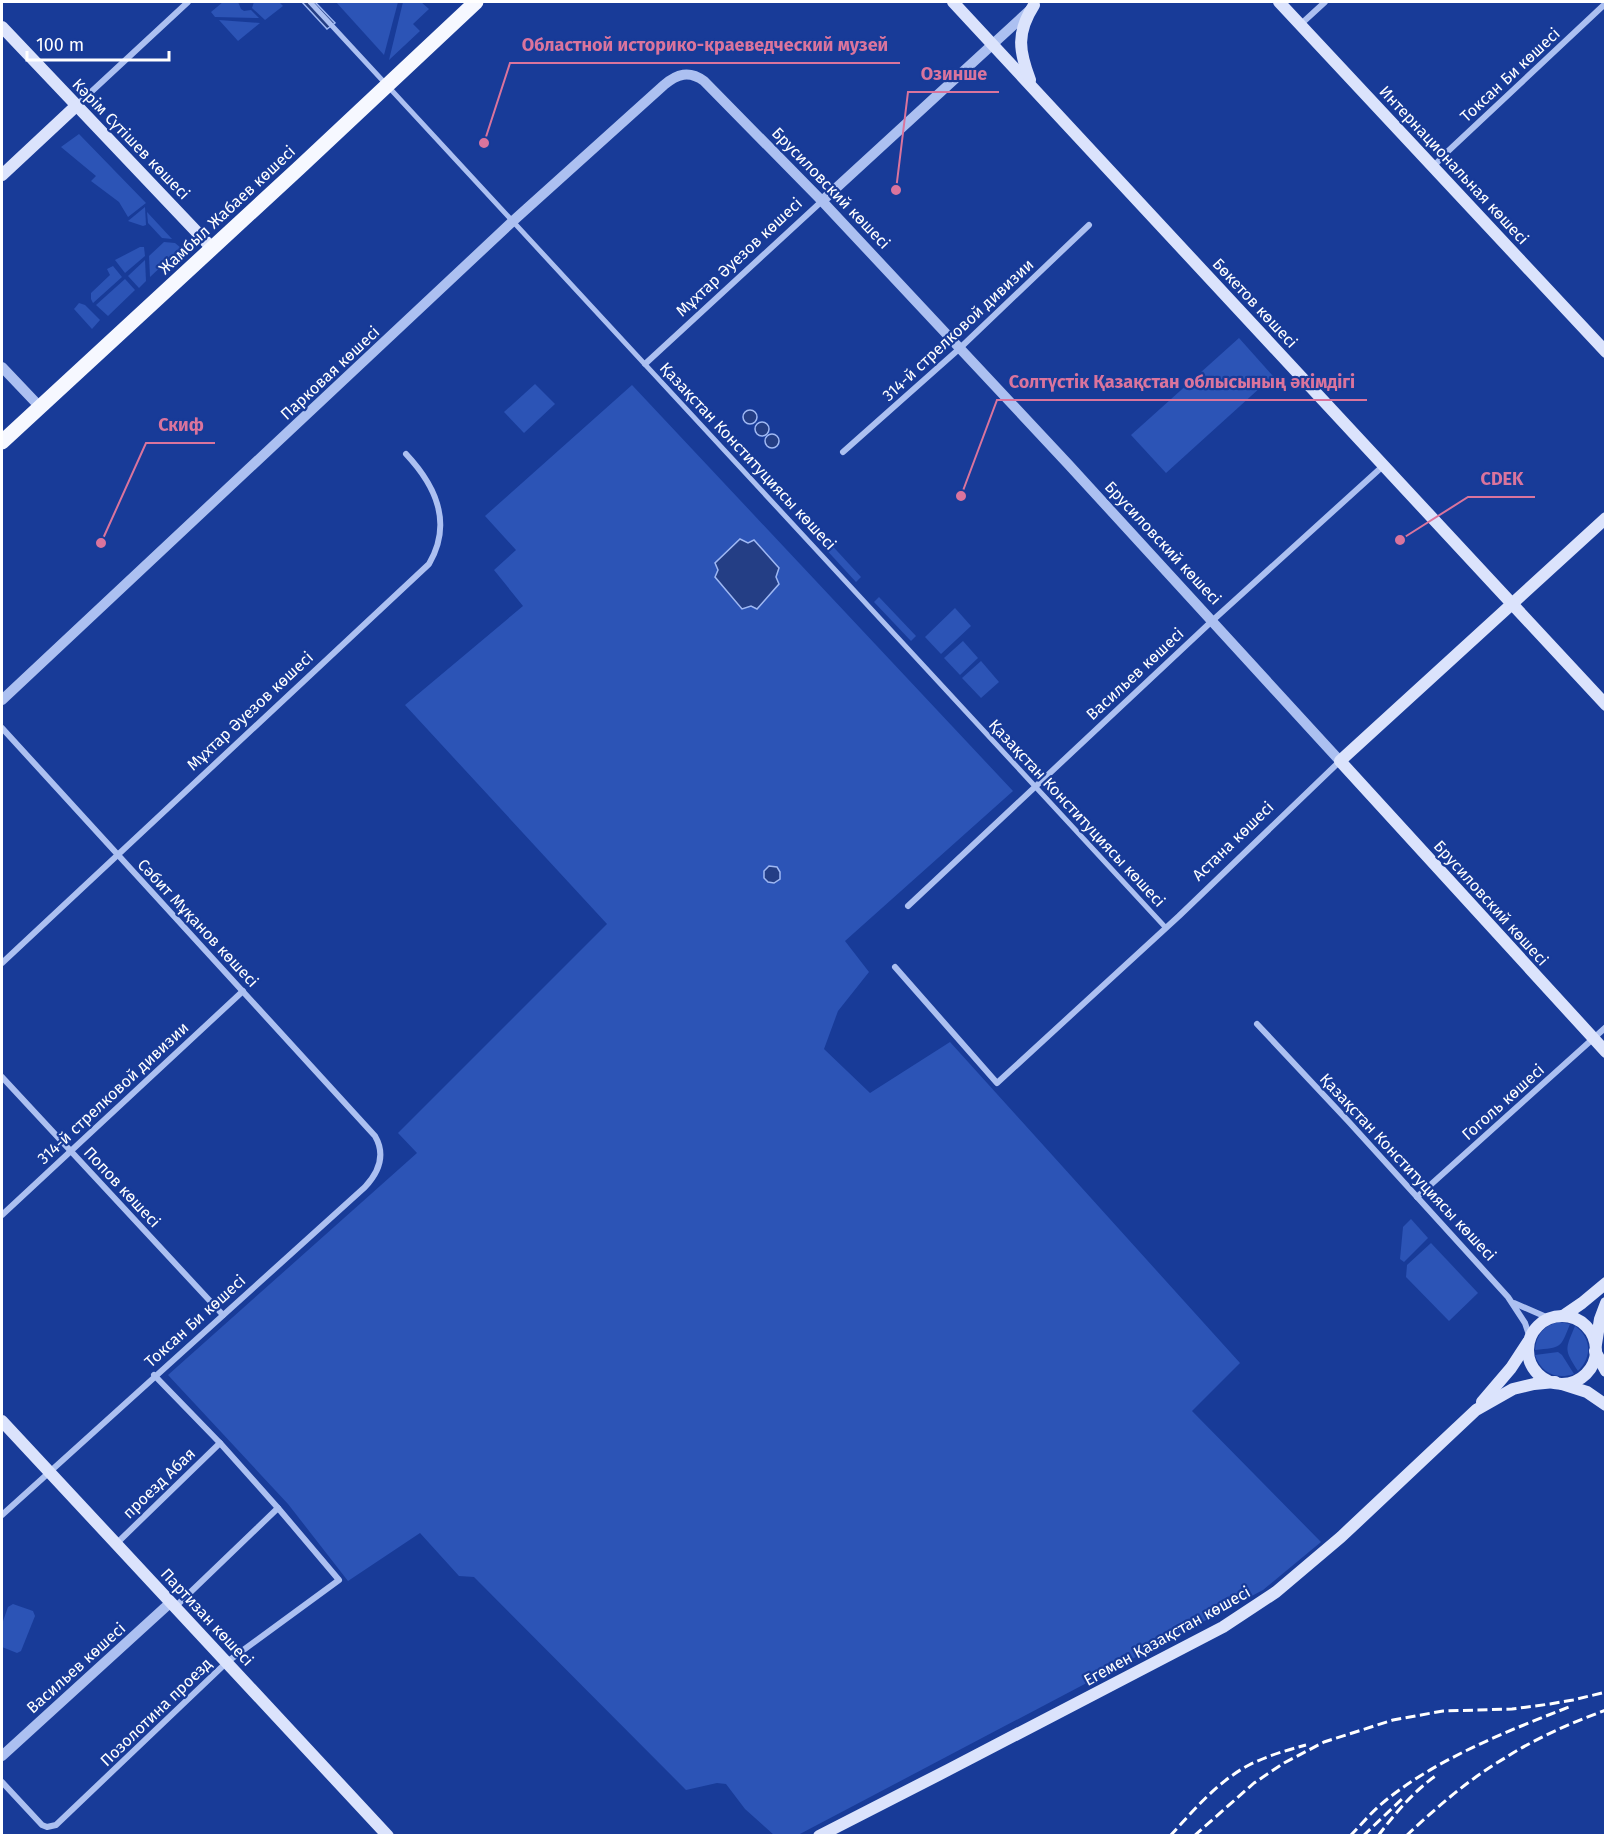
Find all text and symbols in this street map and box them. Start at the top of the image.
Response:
scale bar [27,24,170,62]
street label: Токсан Би көшесі [1456,24,1564,126]
callout: Oбластной историко-краеведческий музей [510,27,900,63]
text: 100 m [36,34,84,56]
text: Oбластной историко-краеведческий музей [522,34,888,56]
callout: Озинше [908,56,999,92]
text: Озинше [921,63,987,85]
street label: Кәрім Сүтішев көшесі [68,75,194,203]
street label: Интернациональная көшесі [1375,82,1533,248]
street label: Брусиловский көшесі [768,123,894,253]
street label: Жамбыл Жабаев көшесі [155,142,299,278]
street label: Мұхтар Әуезов көшесі [672,194,806,320]
street label: Бөкетов көшесі [1209,254,1301,352]
street label: 314-й стрелковой дивизии [879,255,1037,405]
street label: Парковая көшесі [277,322,383,424]
street label: Қазақстан Конституциясы көшесі [656,358,840,554]
callout: Солтүстік Қазақстан облысының әкімдігі [997,364,1367,400]
text: Солтүстік Қазақстан облысының әкімдігі [1009,371,1355,393]
callout: Скиф [146,407,215,443]
text: Скиф [158,414,204,436]
callout: CDEK [1468,461,1535,497]
text: CDEK [1481,468,1524,490]
street label: Брусиловский көшесі [1101,477,1225,609]
street label: Васильев көшесі [1082,624,1188,724]
street label: Мұхтар Әуезов көшесі [183,648,317,774]
street label: Қазақстан Конституциясы көшесі [985,715,1169,911]
street label: Астана көшесі [1188,797,1278,885]
street label: Брусиловский көшесі [1430,837,1552,969]
street label: Сәбит Мұқанов көшесі [134,855,262,991]
street label: 314-й стрелковой дивизии [34,1018,192,1168]
street label: Гоголь көшесі [1458,1060,1548,1144]
street label: Қазақстан Конституциясы көшесі [1316,1069,1500,1265]
street label: Попов көшесі [80,1143,164,1231]
street label: Токсан Би көшесі [141,1271,249,1371]
street label: проезд Абая [119,1444,199,1522]
street label: Партизан көшесі [157,1564,257,1670]
street label: Егемен Қазақстан көшесі [1080,1582,1254,1690]
street label: Васильев көшесі [23,1619,129,1717]
street label: Позолотина проезд [96,1654,216,1770]

